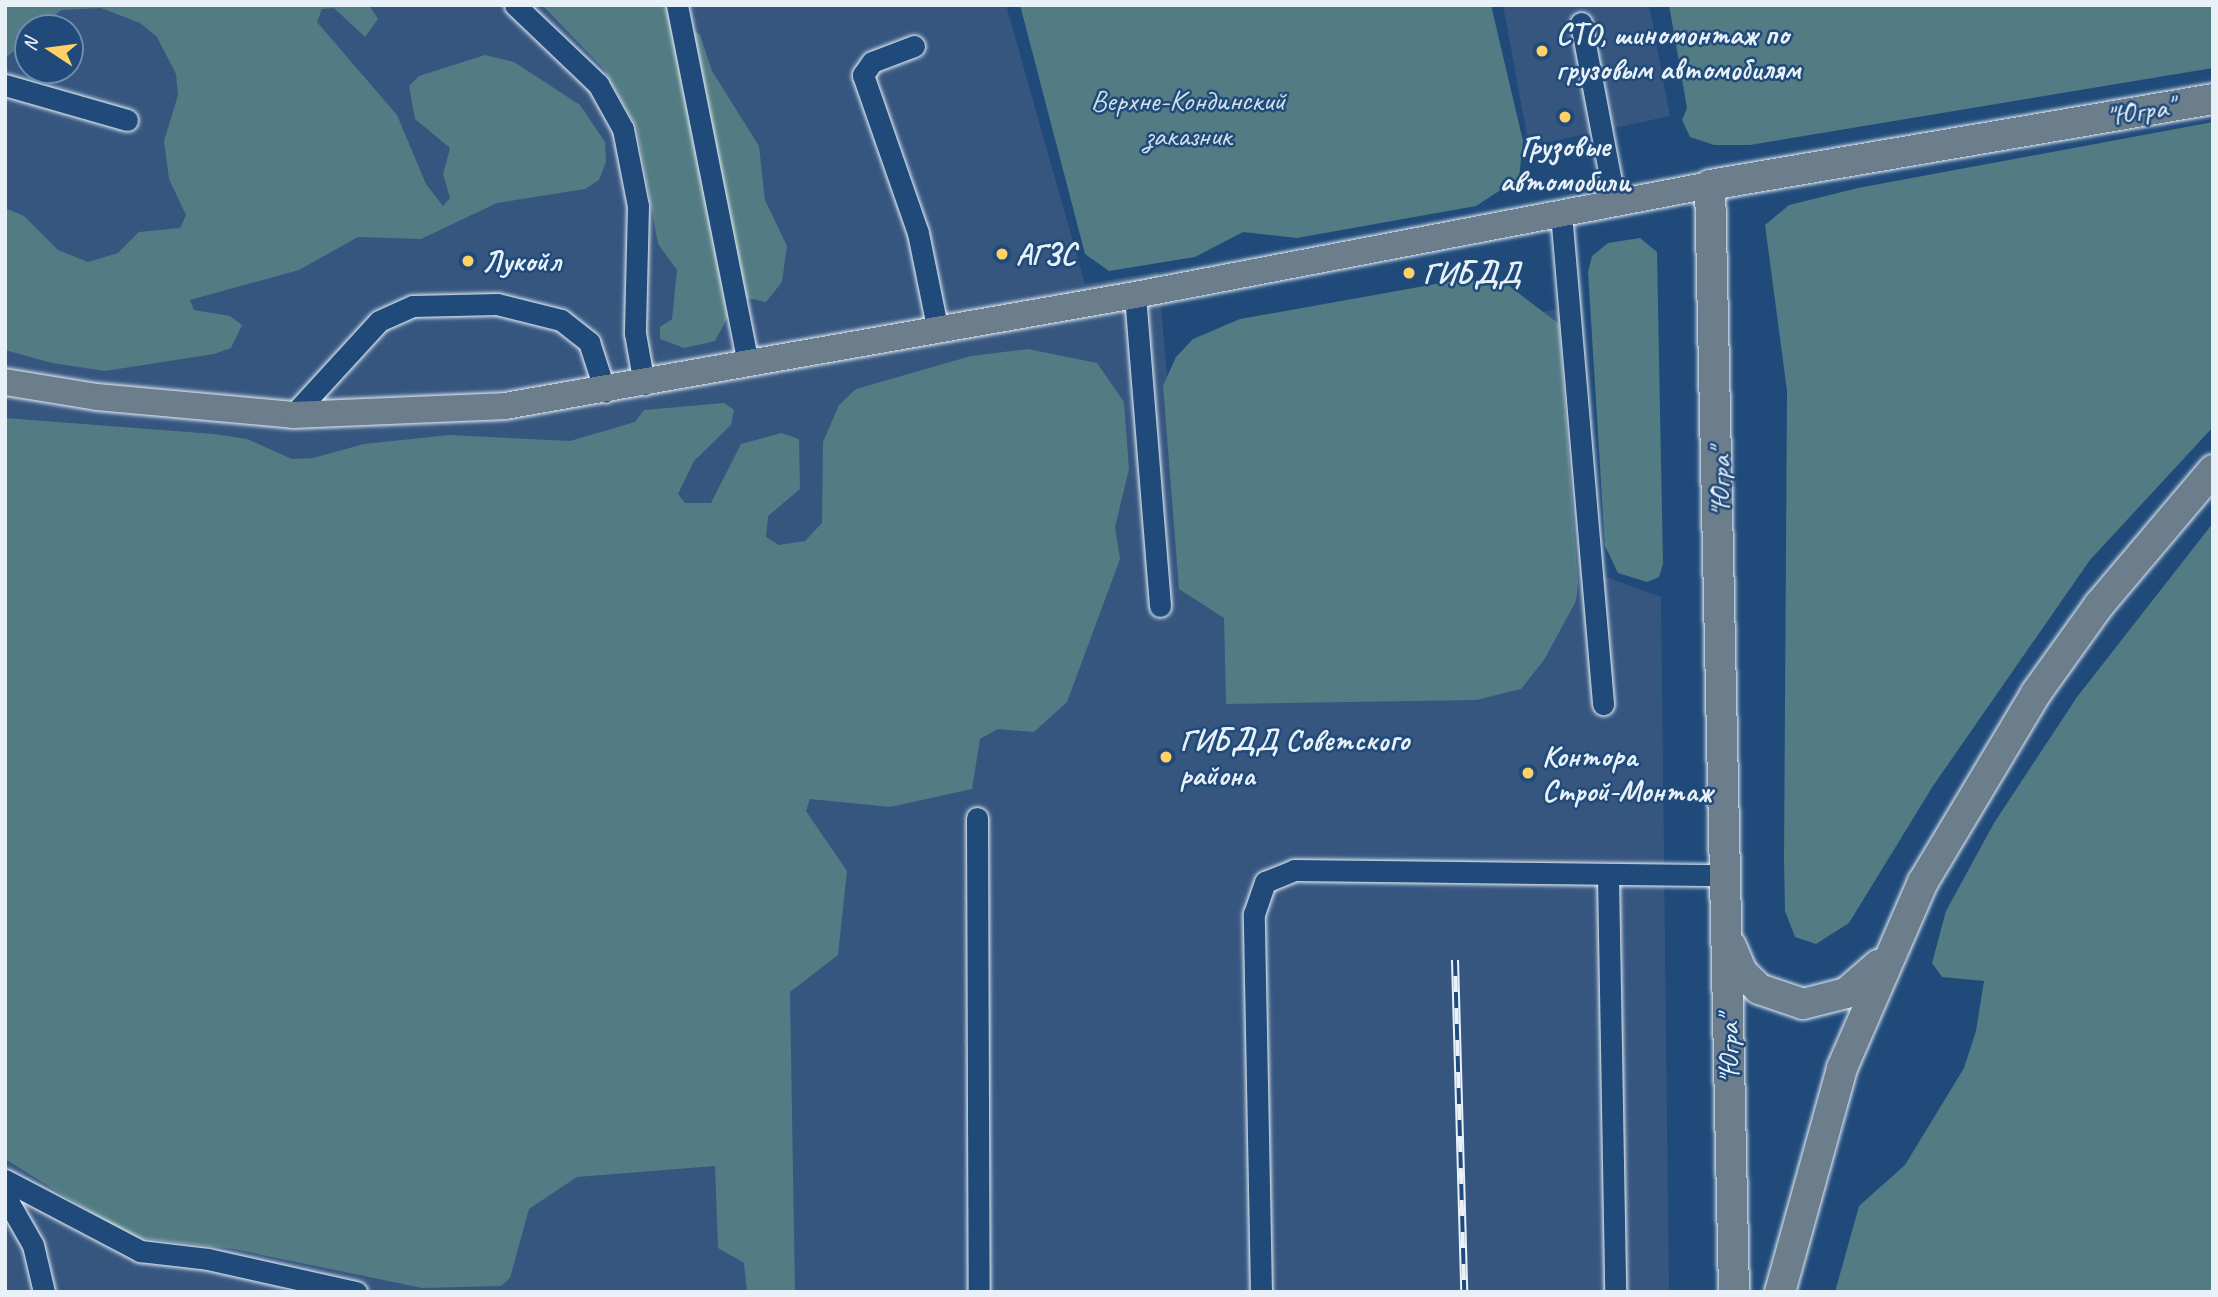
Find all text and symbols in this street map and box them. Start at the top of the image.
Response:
north arrow [14,14,84,84]
place label: СТО, шиномонтаж по грузовым автомобилям [1556,16,1803,86]
text: N [17,36,44,53]
marker: СТО, шиномонтаж по грузовым автомобилям [1534,43,1550,59]
park label: Верхне-Кондинский заказник [1090,82,1286,152]
street label: "Югра" [2103,87,2177,135]
marker: Грузовые автомобили [1557,109,1573,125]
place label: Грузовые автомобили [1499,128,1631,198]
place label: АГЗС [1016,236,1076,272]
place label: Лукойл [482,243,560,279]
marker: АГЗС [994,246,1010,262]
marker: Лукойл [460,253,476,269]
place label: ГИБДД [1423,255,1520,291]
marker: ГИБДД [1401,265,1417,281]
street label: "Югра" [1701,448,1739,518]
place label: ГИБДД Советского района [1180,722,1407,792]
place label: Контора Строй-Монтаж [1542,738,1712,808]
marker: ГИБДД Советского района [1158,749,1174,765]
marker: Контора Строй-Монтаж [1520,765,1536,781]
street label: "Югра" [1710,1015,1748,1085]

